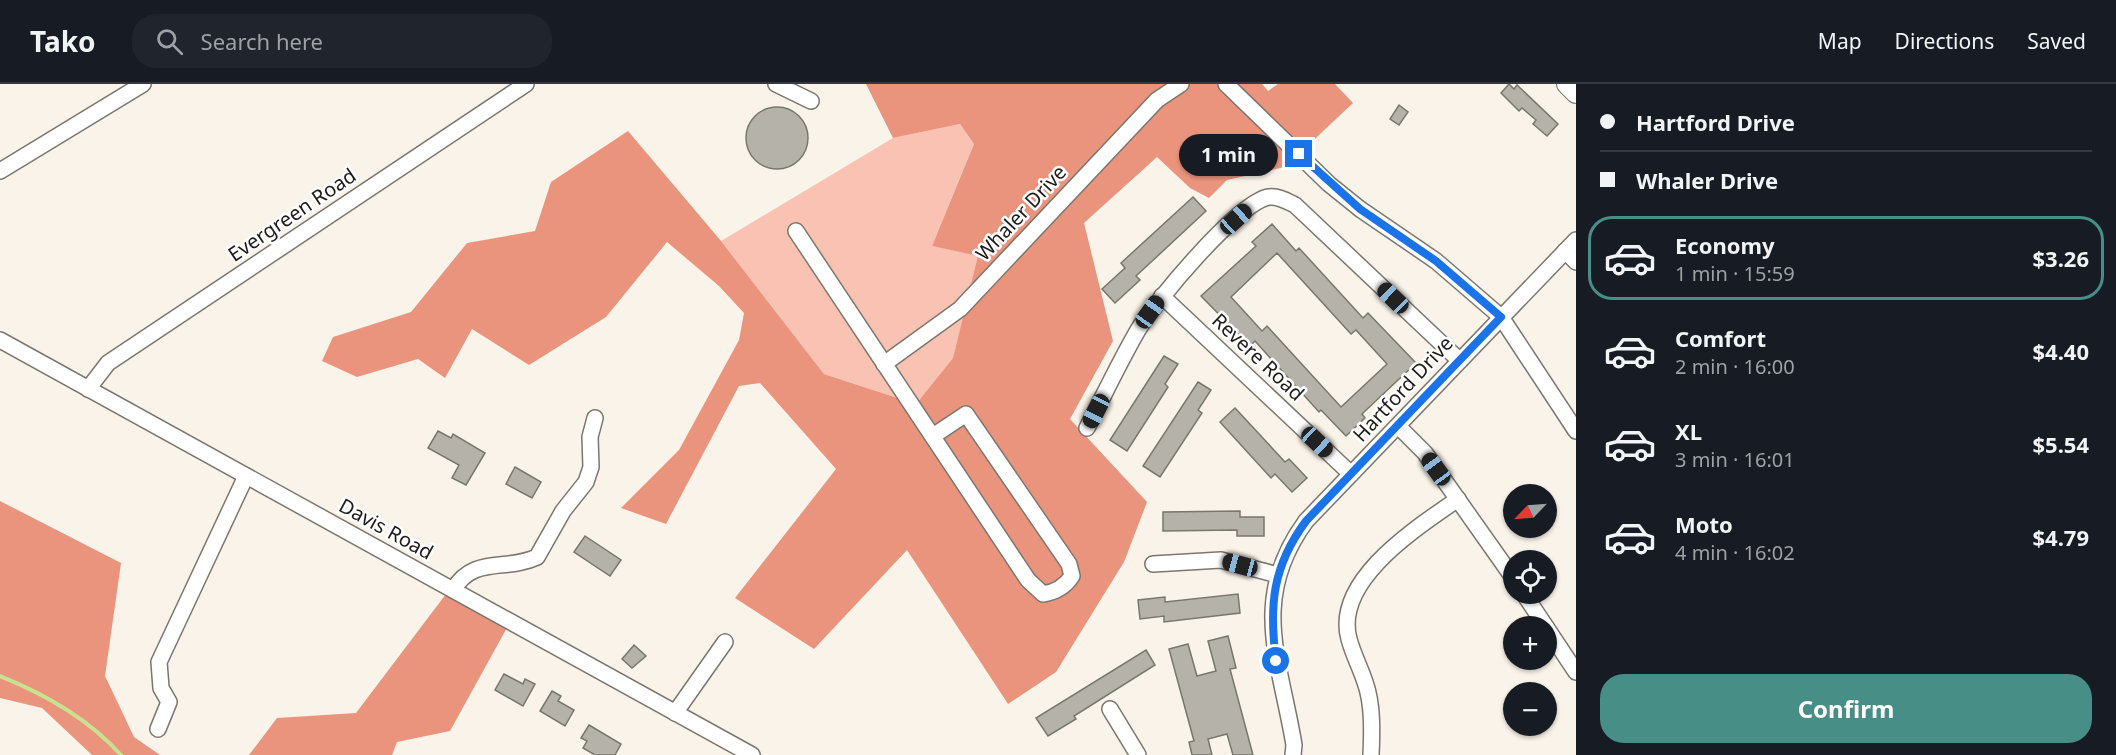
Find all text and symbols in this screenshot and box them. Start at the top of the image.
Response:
search box [132,14,552,68]
text: Tako [30,22,96,60]
icon: search [153,25,186,58]
text: Search here [201,26,323,56]
text: Map [1818,27,1862,55]
text: Directions [1895,27,1994,55]
text: Saved [2027,27,2086,55]
text: Hartford Drive [1636,107,1795,137]
callout: 1 min [1179,133,1278,175]
route end [1285,140,1312,167]
text: 1 min [1201,141,1256,168]
street label: Whaler Drive [969,159,1072,266]
street label: Evergreen Road [222,162,361,267]
text: Whaler Drive [1636,165,1778,195]
car [1217,200,1255,238]
text: Economy [1675,230,1774,260]
icon: car [1603,231,1657,285]
text: $3.26 [2032,243,2089,273]
text: 1 min · 15:59 [1675,260,1795,287]
car [1374,279,1412,317]
car [1132,292,1168,332]
street label: Revere Road [1206,307,1310,406]
text: Comfort [1675,323,1766,353]
icon: car [1603,324,1657,378]
street label: Hartford Drive [1347,330,1459,447]
text: $4.40 [2032,336,2089,366]
text: 2 min · 16:00 [1675,353,1795,380]
car [1080,391,1112,431]
text: XL [1675,416,1702,446]
icon: car [1603,417,1657,471]
car [1298,423,1336,461]
text: $5.54 [2032,429,2089,459]
text: 3 min · 16:01 [1675,446,1795,473]
car [1418,449,1454,489]
north arrow [1503,484,1557,538]
map controls [1503,484,1557,736]
street label: Davis Road [334,492,438,566]
text: Moto [1675,509,1733,539]
icon: car [1603,510,1657,564]
text: $4.79 [2032,522,2089,552]
text: 4 min · 16:02 [1675,539,1795,566]
button: locate [1503,550,1557,604]
car [1220,552,1260,578]
button: + [1503,616,1557,670]
route start [1262,647,1289,674]
button: Confirm [1600,674,2092,743]
button: − [1503,682,1557,736]

